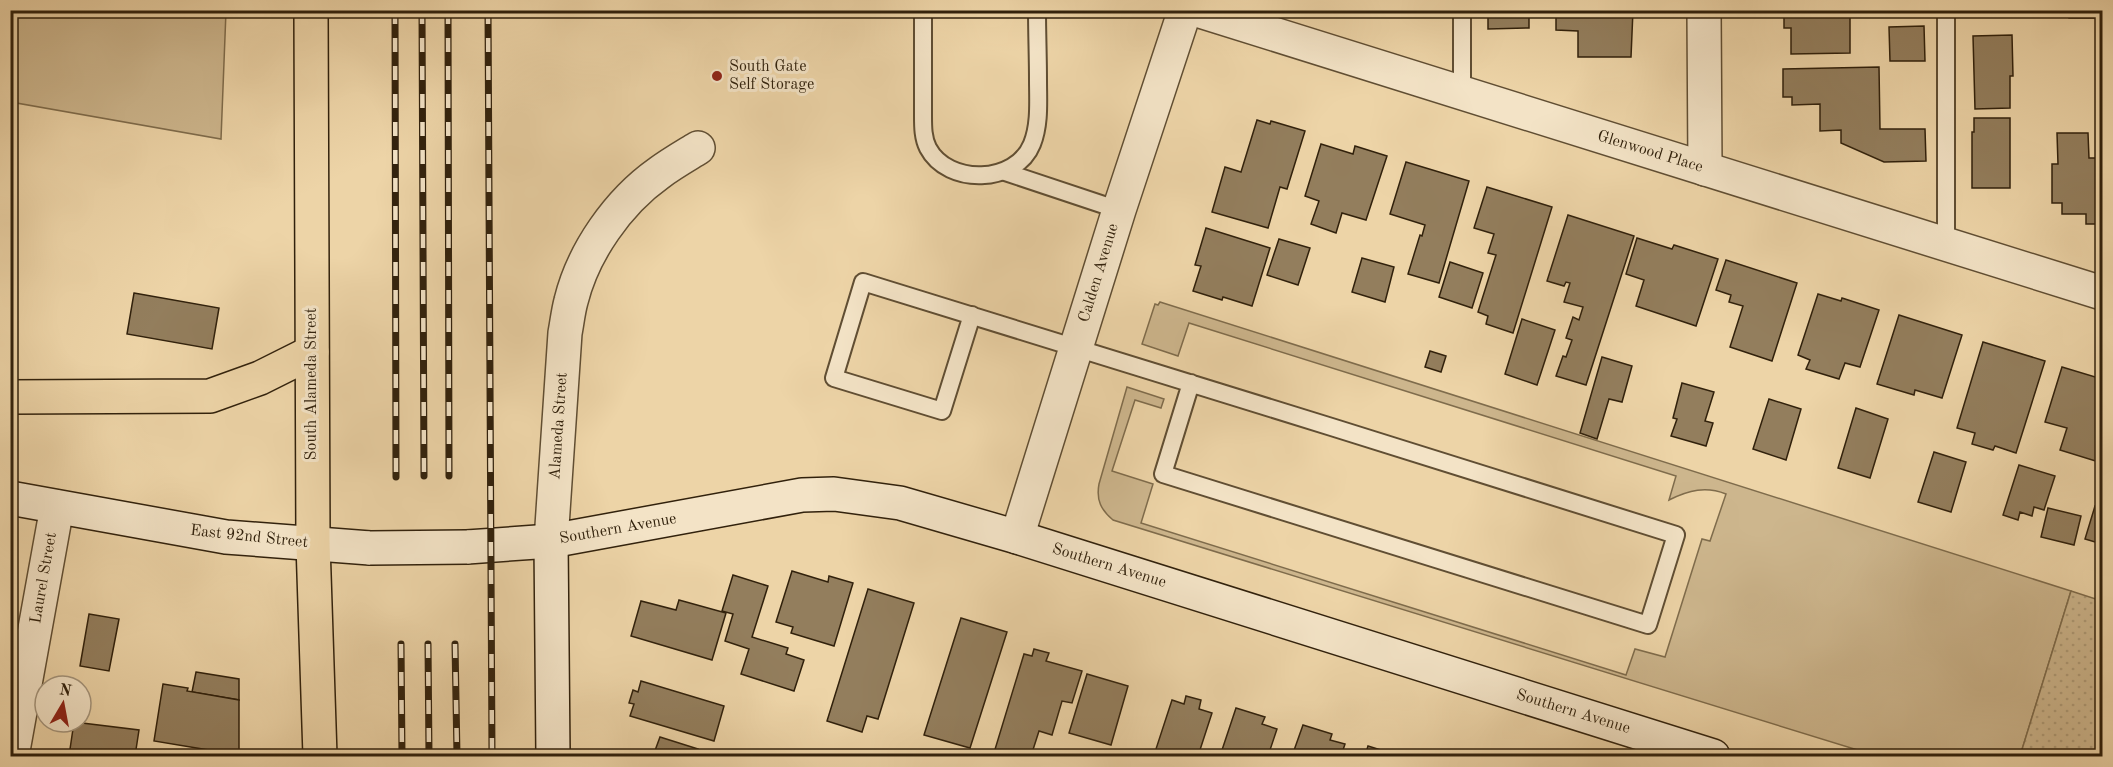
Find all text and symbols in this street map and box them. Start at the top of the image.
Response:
place label: South Gate Self Storage [729,59,814,93]
marker: South Gate Self Storage [710,69,724,83]
street label: Glenwood Place [1595,128,1705,176]
street label: Calden Avenue [1076,222,1122,324]
street label: South Alameda Street [304,307,320,460]
street label: Alameda Street [547,371,571,480]
street label: Southern Avenue [558,511,678,547]
street label: East 92nd Street [189,523,309,551]
street label: Laurel Street [28,531,60,625]
street label: Southern Avenue [1050,541,1168,591]
north arrow [33,674,93,734]
text: N [58,682,73,700]
street label: Southern Avenue [1514,687,1632,737]

